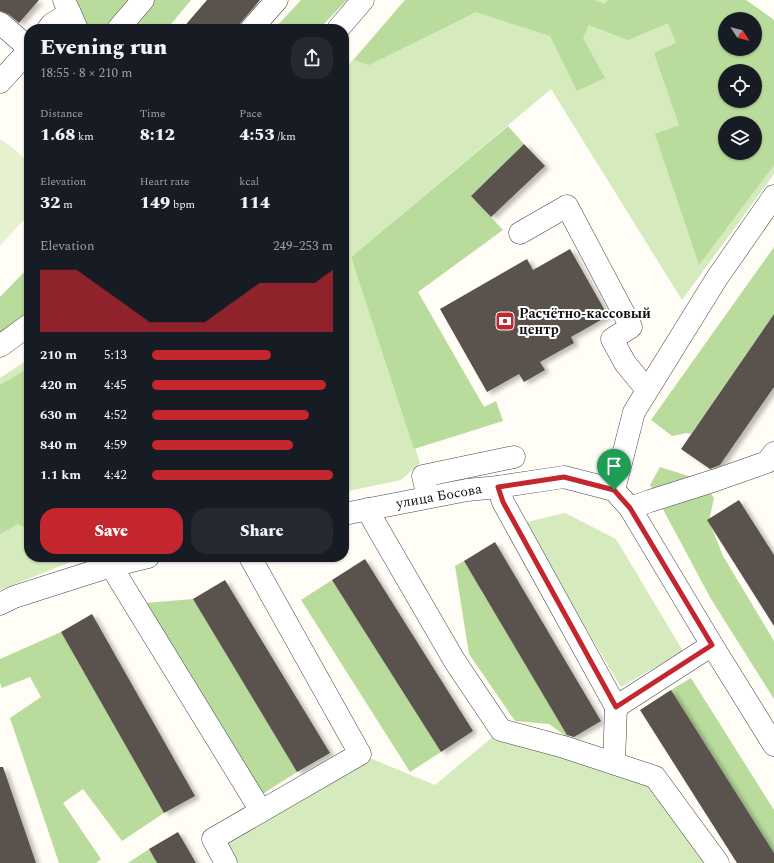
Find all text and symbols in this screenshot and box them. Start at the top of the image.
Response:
north arrow [718,12,762,56]
map controls [718,12,762,160]
text: Evening run [40,31,167,64]
button: share [291,37,333,79]
text: 18:55 · 8 × 210 m [40,63,132,83]
button: locate [718,64,762,108]
text: Distance [40,105,83,122]
text: Time [140,105,165,122]
text: Pace [239,105,262,122]
button: layers [718,116,762,160]
text: 1.68 [40,122,75,148]
text: 8:12 [140,122,175,148]
text: 4:53 [239,122,275,148]
text: km [75,128,94,145]
text: /km [275,128,296,145]
text: Elevation [40,173,86,190]
text: Heart rate [140,173,189,190]
text: kcal [239,173,259,190]
text: 32 [40,190,60,216]
text: 149 [140,190,170,216]
text: 114 [239,190,270,216]
text: m [60,196,73,213]
text: bpm [170,196,195,213]
text: Elevation [40,236,94,256]
text: 249–253 m [273,236,333,256]
place label: Расчётно-кассовый центр [519,303,651,340]
bank icon: Расчётно-кассовый центр [494,310,516,332]
text: 210 m [40,345,77,365]
text: 5:13 [104,345,127,365]
text: 420 m [40,375,77,395]
text: 4:45 [104,375,127,395]
text: 630 m [40,405,77,425]
text: 4:52 [104,405,127,425]
text: 840 m [40,435,77,455]
text: 4:59 [104,435,127,455]
pin [597,449,631,490]
icon: arrive [603,455,625,477]
text: 1.1 km [40,465,81,485]
text: 4:42 [104,465,127,485]
street label: улица Босова [393,478,484,514]
button: Save [40,508,183,554]
button: Share [191,508,333,554]

